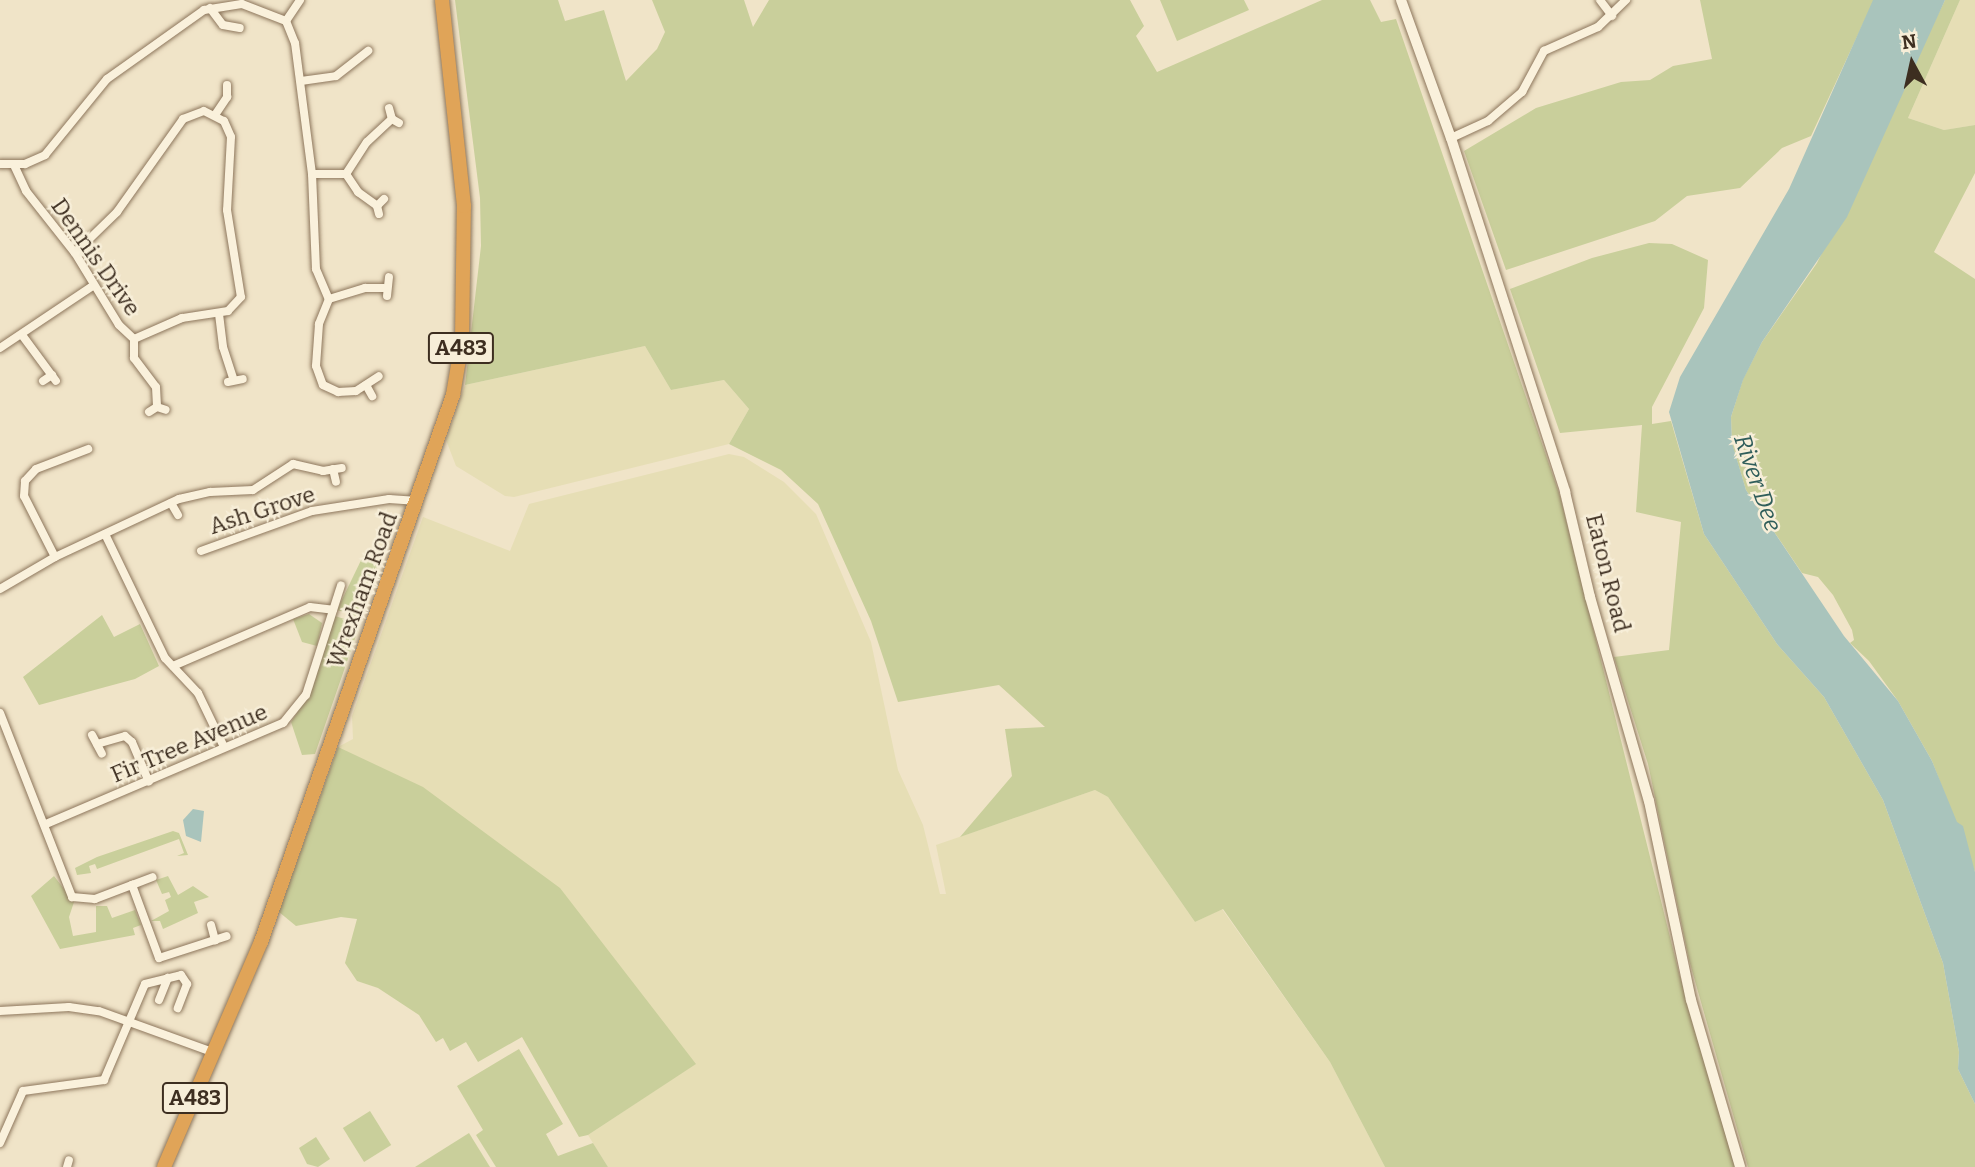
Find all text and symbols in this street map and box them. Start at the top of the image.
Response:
north arrow [1877,28,1947,98]
text: N [1900,29,1918,54]
street label: Dennis Drive [45,193,147,321]
road number: A483 [428,330,494,366]
water label: River Dee [1727,431,1787,535]
street label: Ash Grove [206,480,318,540]
street label: Wrexham Road [321,508,403,672]
street label: Eaton Road [1580,511,1636,635]
street label: Fir Tree Avenue [107,698,271,788]
road number: A483 [162,1080,228,1116]

